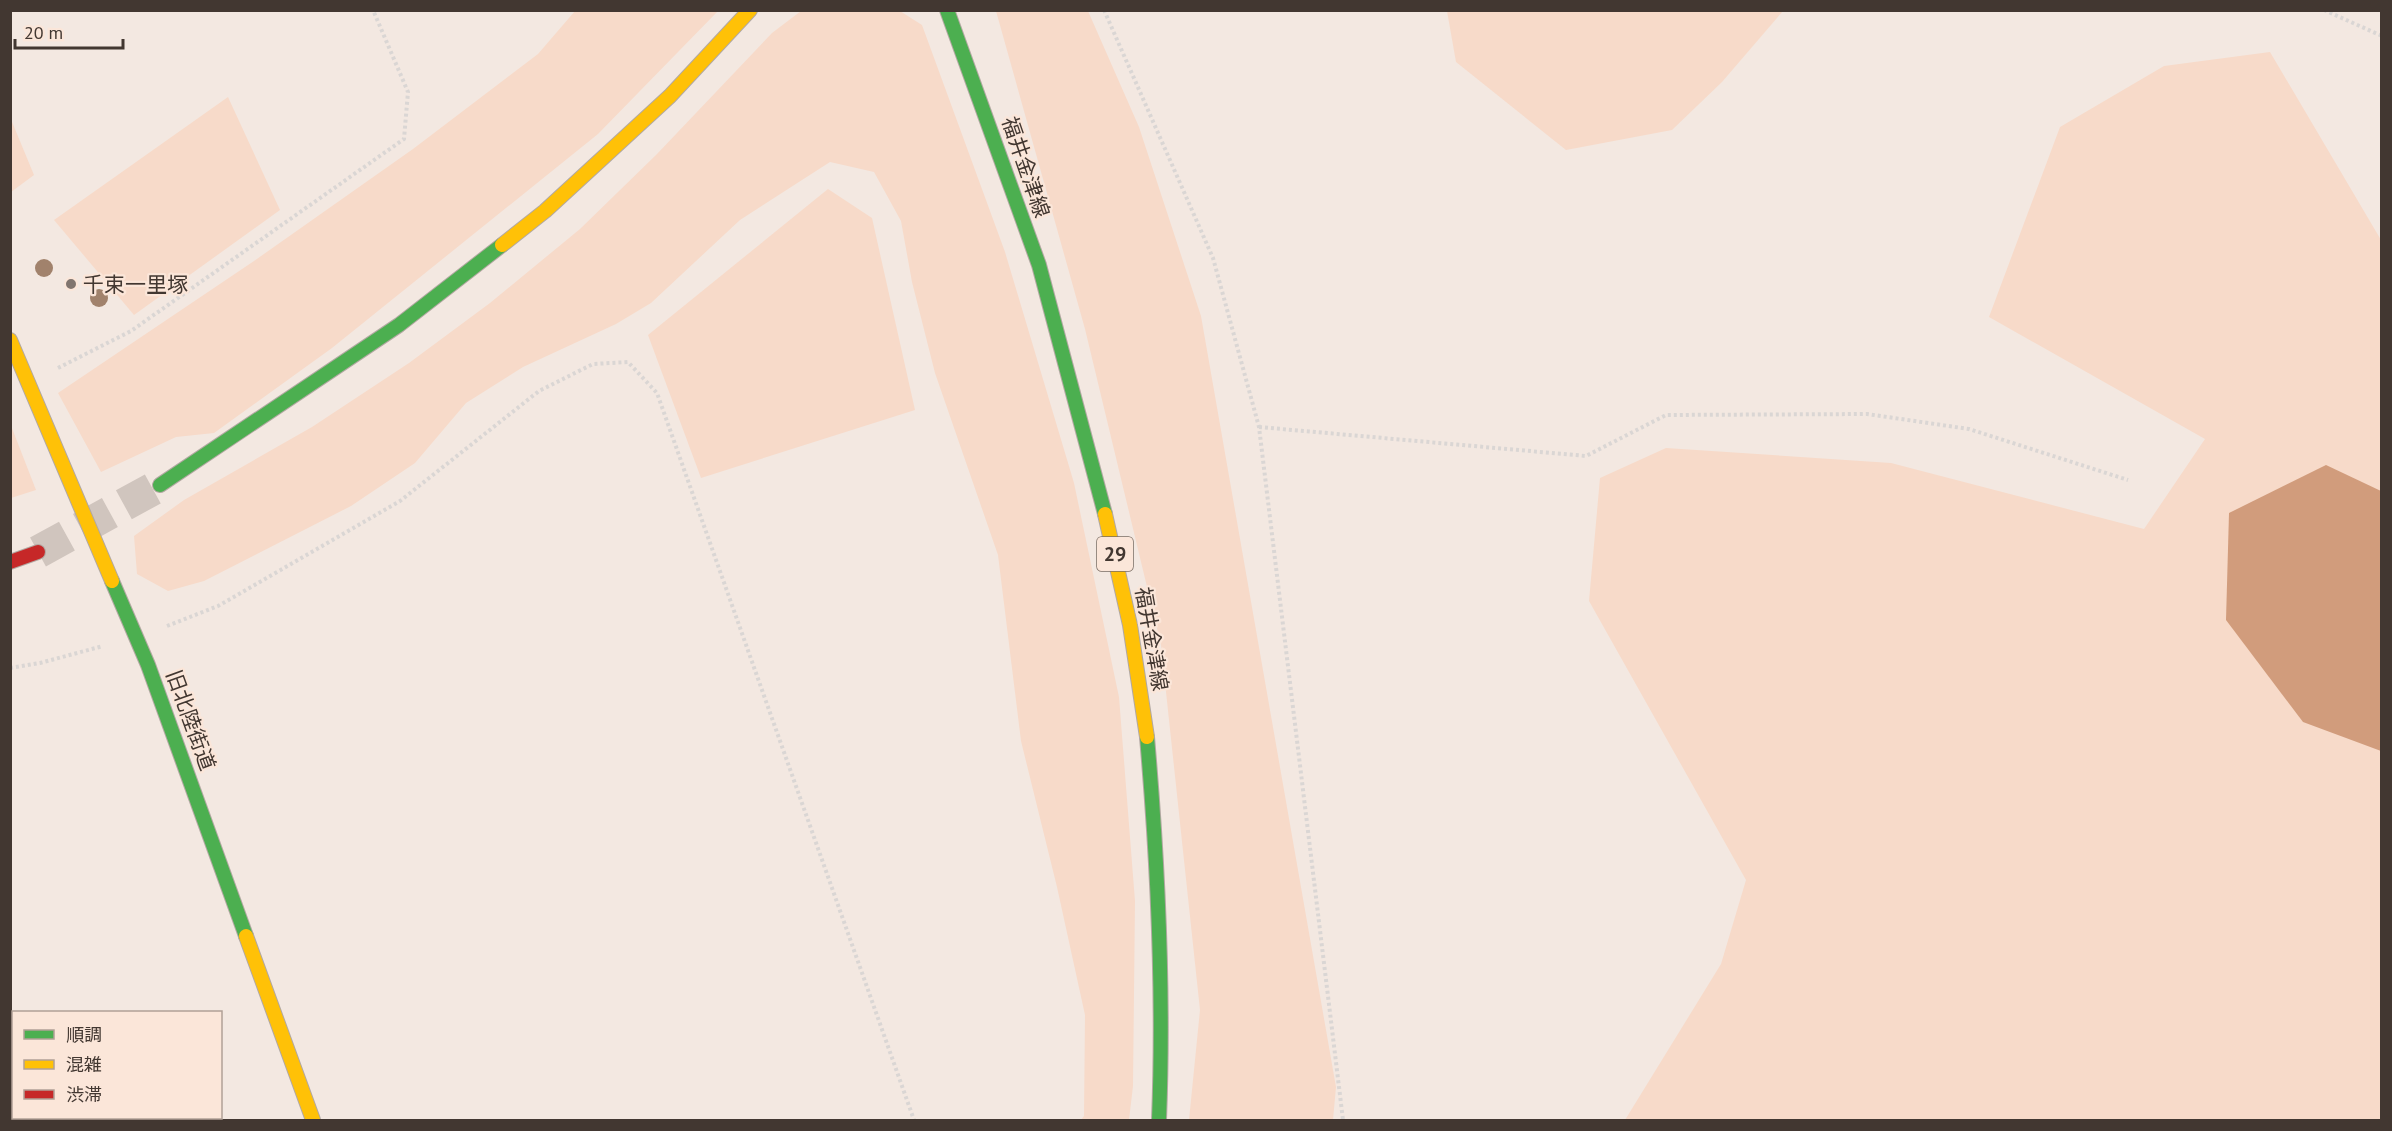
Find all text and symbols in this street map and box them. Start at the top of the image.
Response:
scale bar [15,12,123,50]
text: 20 m [24,21,63,44]
street label: 福井金津線 [996,113,1056,221]
place label: 千束一里塚 [83,271,188,298]
marker: 千束一里塚 [64,277,78,291]
road number: 29 [1097,537,1133,571]
street label: 福井金津線 [1130,585,1174,693]
street label: 旧北陸街道 [160,666,222,774]
legend [12,1011,222,1119]
text: 順調 [66,1023,102,1046]
text: 混雑 [66,1053,102,1076]
text: 渋滞 [66,1083,102,1106]

